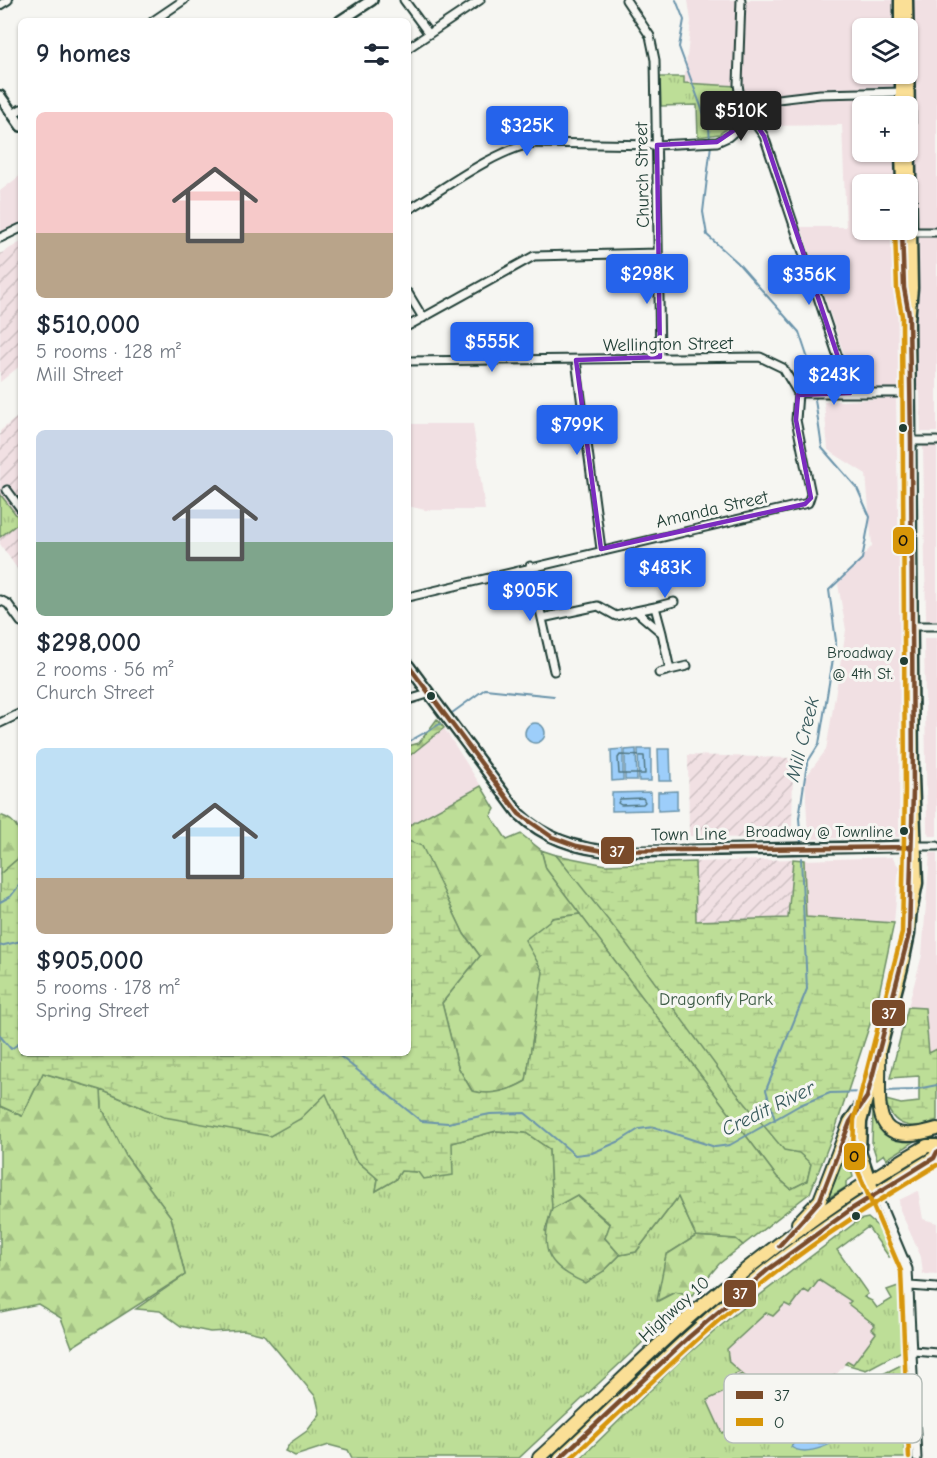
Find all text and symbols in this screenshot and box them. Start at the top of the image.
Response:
map controls [852,18,918,240]
button: layers [852,18,918,84]
icon: filters [360,38,393,71]
text: 9 homes [36,39,131,69]
pin: $510K [699,91,783,142]
button: + [852,96,918,162]
text: $510K [714,99,768,122]
pin: $325K [485,106,569,157]
text: $325K [500,114,554,137]
street label: Church Street [631,121,654,228]
icon: home [161,151,269,259]
button: − [852,174,918,240]
pin: $298K [605,254,689,305]
pin: $356K [767,255,851,306]
text: $298K [620,262,674,285]
text: $356K [782,263,836,286]
text: $510,000 [36,310,140,340]
pin: $555K [450,322,534,373]
text: $555K [464,330,520,353]
street label: Wellington Street [603,333,734,356]
text: 5 rooms · 128 m² [36,340,181,363]
pin: $243K [792,355,876,406]
text: Mill Street [36,363,123,386]
text: $243K [808,363,860,386]
pin: $799K [535,405,619,456]
text: $799K [551,413,603,436]
unlabelled marker [897,422,909,434]
icon: home [161,469,269,577]
street label: Amanda Street [654,486,771,533]
line badge: O [892,526,915,555]
text: O [898,532,908,550]
pin: $483K [623,548,707,599]
text: $483K [639,556,691,579]
pin: $905K [488,571,572,622]
text: $905K [502,579,558,602]
text: $298,000 [36,628,141,658]
place label: Broadway @ 4th St. [827,644,894,683]
marker: Broadway @ 4th St. [898,655,910,667]
text: 2 rooms · 56 m² [36,658,174,681]
text: Church Street [36,681,154,704]
unlabelled marker [425,690,437,702]
water label: Mill Creek [781,694,824,785]
icon: home [161,787,269,895]
street label: Town Line [651,823,727,846]
place label: Broadway @ Townline [745,823,893,841]
marker: Broadway @ Townline [898,825,910,837]
line badge: 37 [600,836,635,865]
text: 37 [609,843,625,861]
text: $905,000 [36,946,144,976]
text: 5 rooms · 178 m² [36,976,180,999]
park label: Dragonfly Park [659,989,773,1010]
text: Spring Street [36,999,149,1022]
line badge: 37 [871,999,906,1027]
text: 37 [881,1005,897,1023]
water label: Credit River [718,1076,819,1141]
line badge: O [843,1142,866,1171]
text: O [849,1148,859,1166]
unlabelled marker [850,1210,862,1222]
street label: Highway 10 [635,1272,714,1347]
line badge: 37 [723,1279,757,1308]
text: 37 [732,1285,748,1303]
legend [724,1374,922,1443]
text: 37 [774,1387,790,1405]
text: O [774,1414,784,1432]

